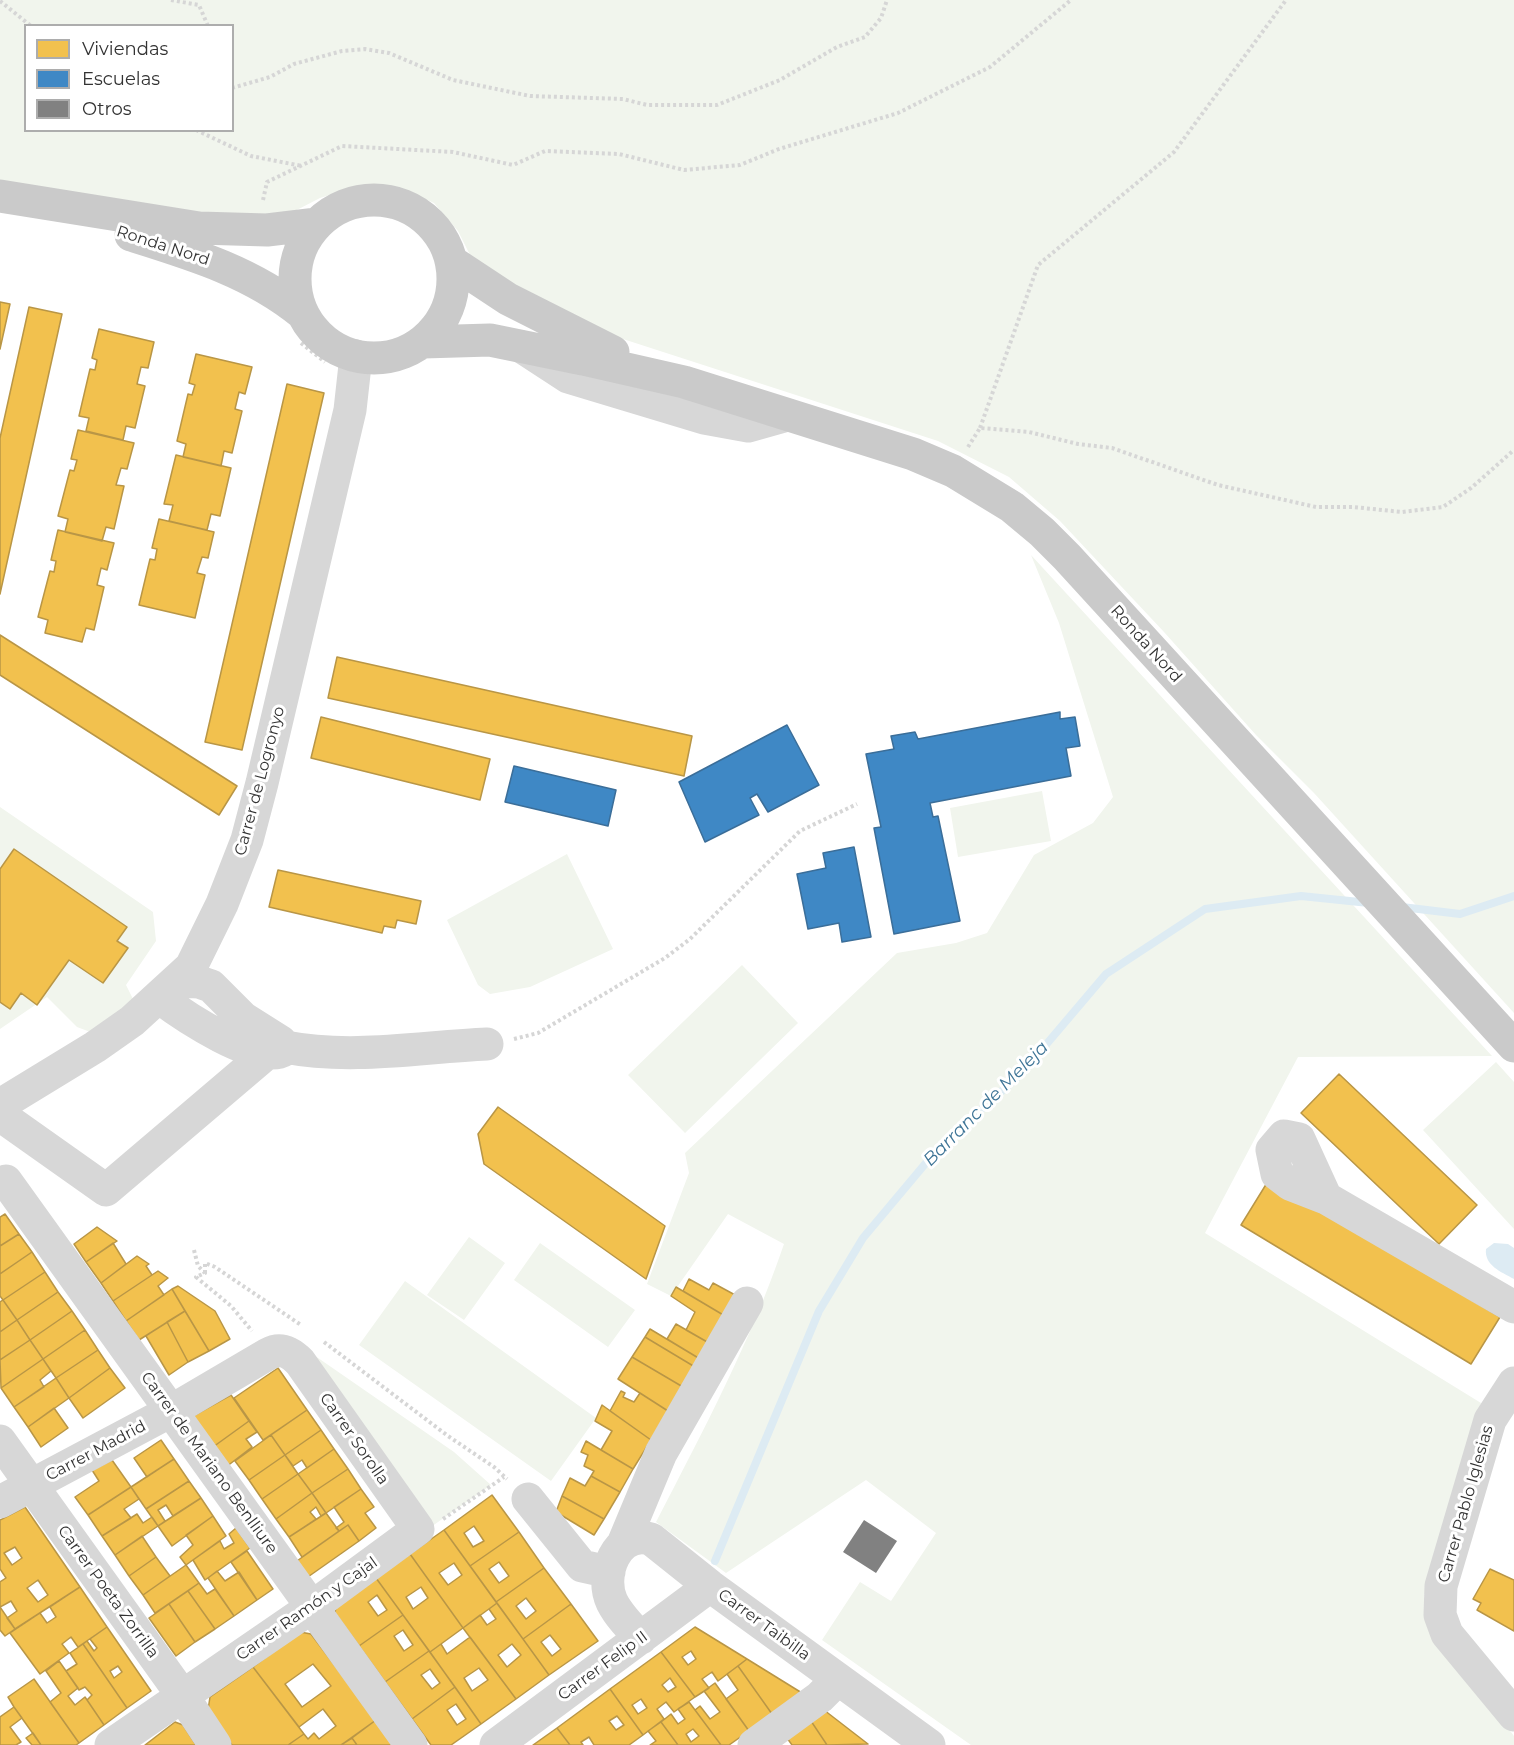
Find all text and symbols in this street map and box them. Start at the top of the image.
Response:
legend [24,24,234,132]
text: Viviendas [82,38,168,60]
text: Escuelas [82,68,160,90]
text: Otros [82,98,132,120]
street label: Ronda Nord [114,222,212,270]
street label: Ronda Nord [1106,602,1186,686]
street label: Carrer de Logronyo [231,704,289,858]
water label: Barranc de Meleja [919,1037,1053,1171]
street label: Carrer de Mariano Benlliure [137,1368,281,1558]
street label: Carrer Sorolla [315,1389,393,1489]
street label: Carrer Madrid [43,1417,149,1485]
street label: Carrer Pablo Iglesias [1434,1423,1498,1585]
street label: Carrer Poeta Zorrilla [53,1522,163,1662]
street label: Carrer Ramón y Cajal [233,1553,381,1665]
street label: Carrer Taibilla [714,1585,814,1665]
street label: Carrer Felip II [554,1627,652,1705]

